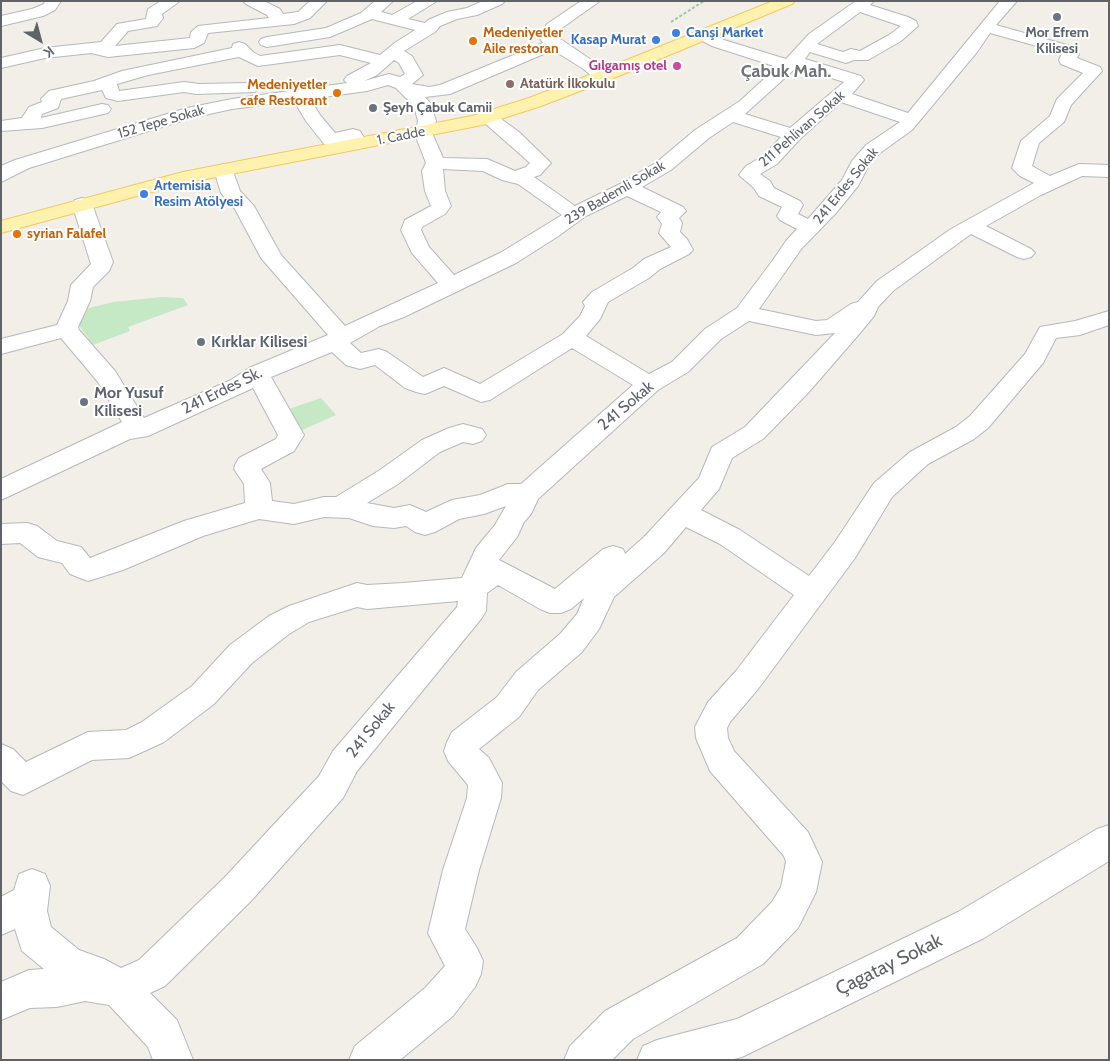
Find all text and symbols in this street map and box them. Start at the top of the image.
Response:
marker: Mor Efrem Kilisesi [1051,11,1063,23]
north arrow [15,15,65,65]
place label: Medeniyetler Aile restoran [483,25,563,58]
place label: Canşi Market [686,25,763,41]
place label: Mor Efrem Kilisesi [1025,25,1089,58]
marker: Canşi Market [670,27,682,39]
place label: Kasap Murat [571,32,646,48]
marker: Kasap Murat [650,34,662,46]
marker: Medeniyetler Aile restoran [467,35,479,47]
text: K [40,42,58,62]
place label: Gılgamış otel [589,58,667,74]
marker: Gılgamış otel [671,60,683,72]
district label: Çabuk Mah. [741,61,831,83]
place label: Atatürk İlkokulu [520,76,615,92]
place label: Medeniyetler cafe Restorant [240,77,327,110]
marker: Atatürk İlkokulu [504,78,516,90]
marker: Medeniyetler cafe Restorant [331,87,343,99]
street label: 211 Pehlivan Sokak [756,87,848,171]
place label: Şeyh Çabuk Camii [383,100,492,116]
street label: 152 Tepe Sokak [116,102,206,142]
marker: Şeyh Çabuk Camii [367,102,379,114]
street label: 1. Cadde [376,123,426,149]
street label: 241 Erdes Sokak [810,144,882,228]
street label: 239 Bademli Sokak [562,158,668,228]
place label: Artemisia Resim Atölyesi [154,178,243,210]
marker: Artemisia Resim Atölyesi [138,188,150,200]
place label: syrian Falafel [27,226,106,242]
marker: syrian Falafel [11,228,23,240]
place label: Kırklar Kilisesi [211,332,307,352]
marker: Kırklar Kilisesi [195,336,207,348]
street label: 241 Erdes Sk. [179,363,265,419]
street label: 241 Sokak [594,377,658,435]
place label: Mor Yusuf Kilisesi [94,383,164,421]
marker: Mor Yusuf Kilisesi [78,396,90,408]
street label: 241 Sokak [343,698,399,762]
street label: Çagatay Sokak [832,929,946,1001]

